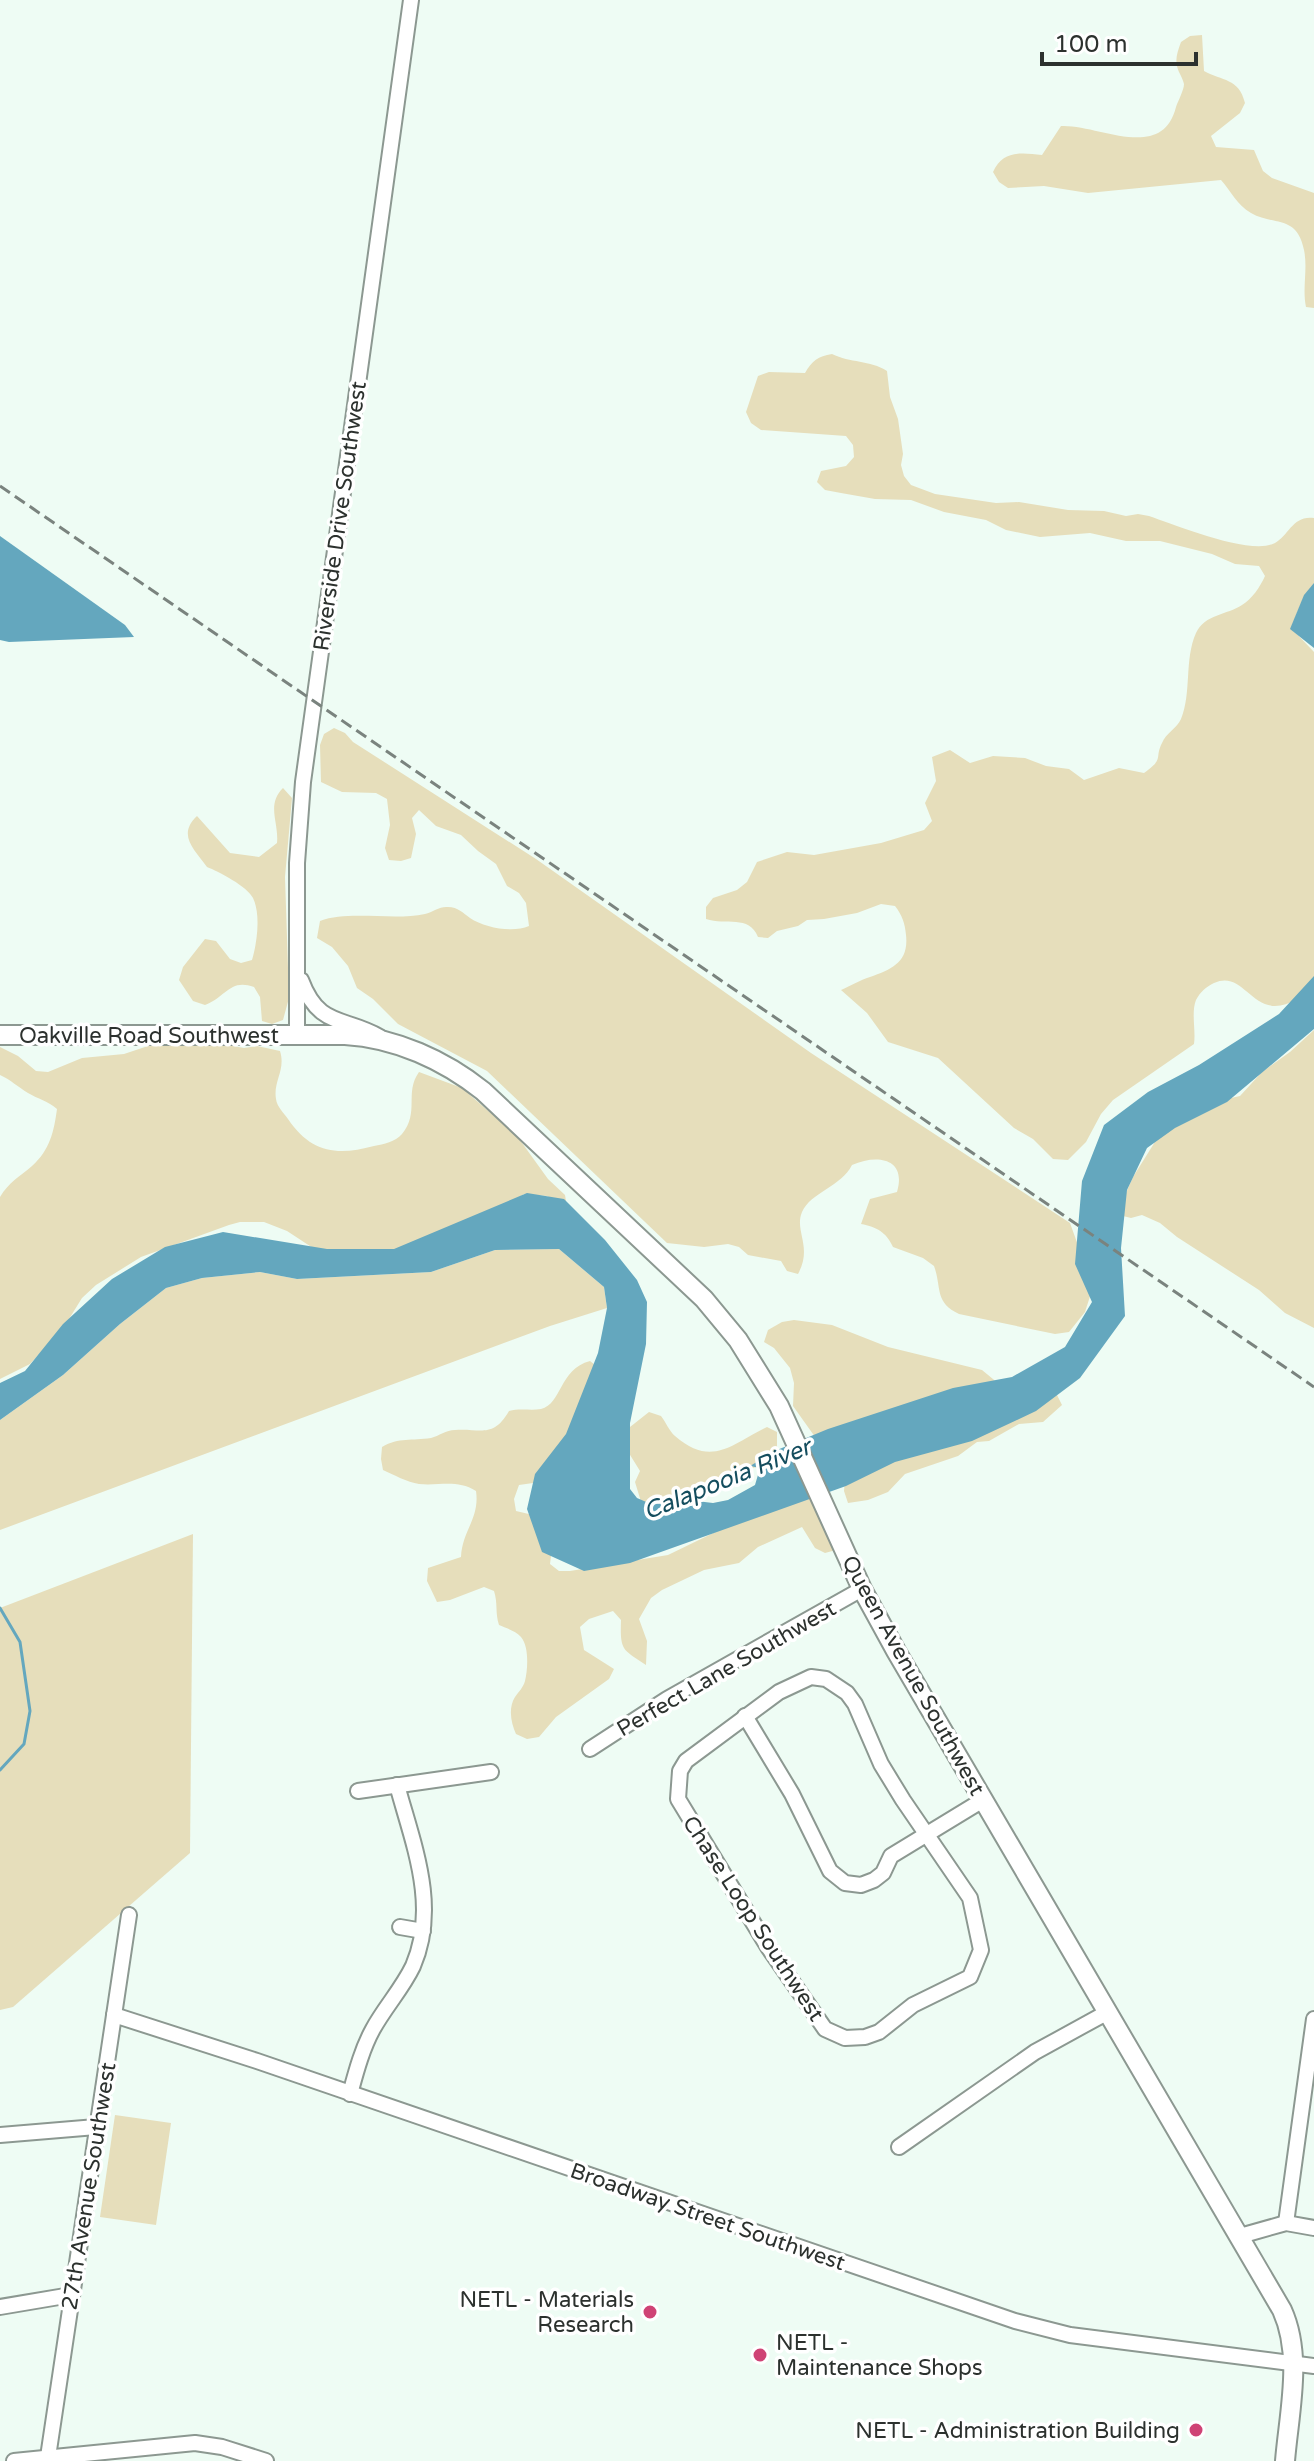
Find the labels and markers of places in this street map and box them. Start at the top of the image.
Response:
place label: NETL - Materials Research [459,2287,634,2338]
marker: NETL - Materials Research [641,2303,659,2321]
place label: NETL - Maintenance Shops [776,2330,983,2381]
marker: NETL - Maintenance Shops [751,2346,769,2364]
place label: NETL - Administration Building [855,2418,1180,2444]
marker: NETL - Administration Building [1187,2421,1205,2439]

